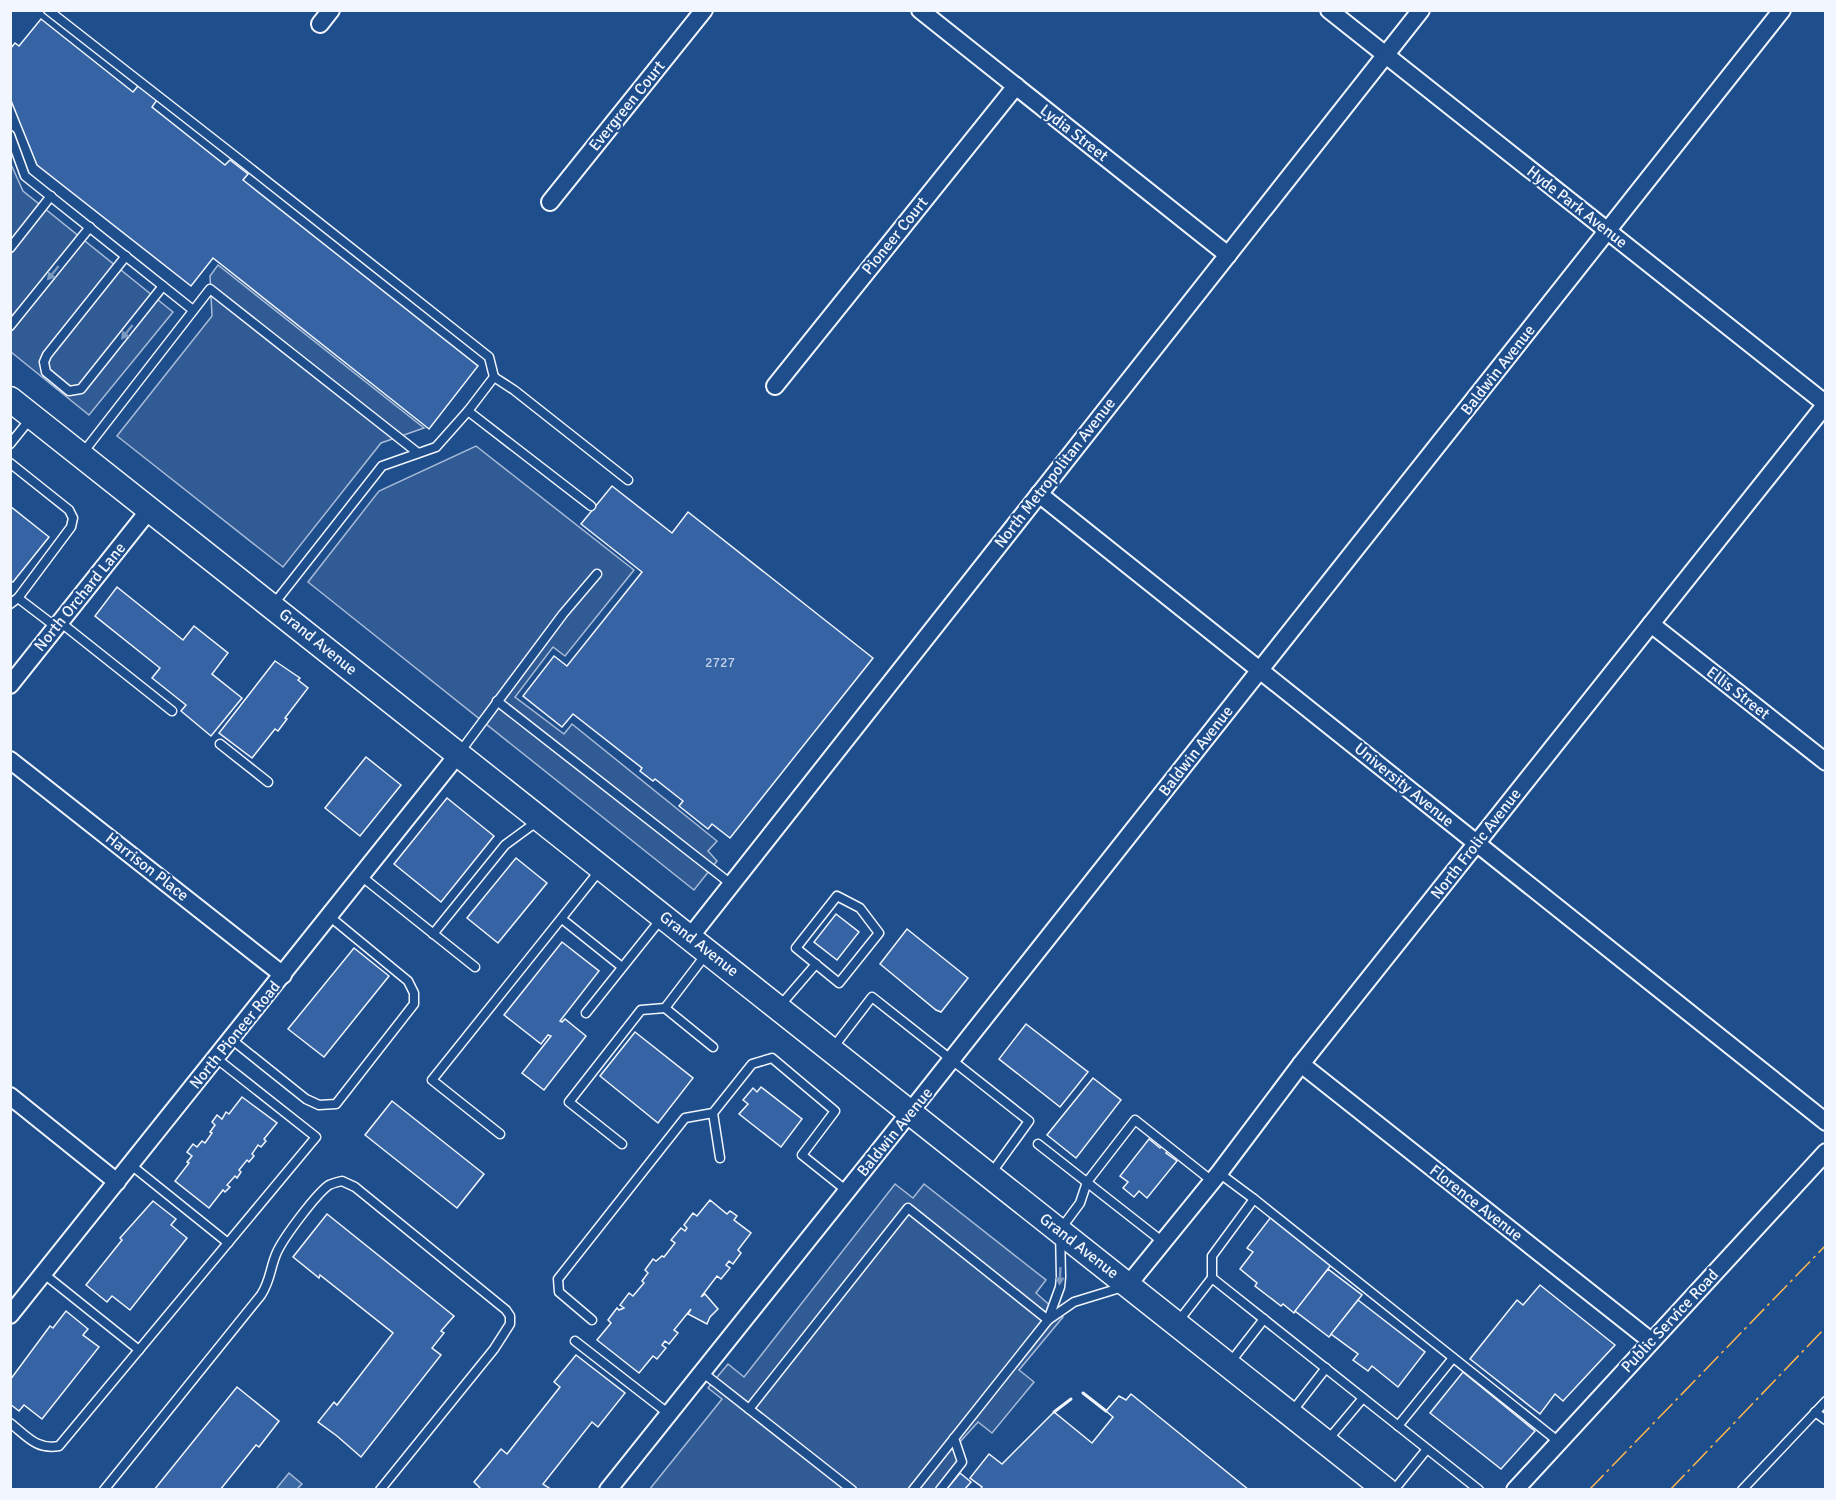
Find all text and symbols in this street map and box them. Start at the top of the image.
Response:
street label: Evergreen Court [585,57,670,155]
street label: Lydia Street [1036,100,1112,166]
street label: Hyde Park Avenue [1523,161,1631,253]
street label: Pioneer Court [858,193,933,279]
one-way arrow [47,265,60,280]
street label: Baldwin Avenue [1456,321,1540,419]
one-way arrow [121,324,133,339]
street label: North Metropolitan Avenue [990,394,1120,552]
street label: North Orchard Lane [30,538,130,656]
street label: Grand Avenue [275,604,361,680]
house number: 2727 [705,654,735,671]
street label: Ellis Street [1702,662,1774,724]
street label: Baldwin Avenue [1154,702,1238,800]
street label: University Avenue [1350,739,1458,831]
street label: North Frolic Avenue [1427,785,1525,903]
street label: Harrison Place [101,828,193,906]
street label: Grand Avenue [655,907,743,981]
street label: North Pioneer Road [185,977,285,1093]
street label: Baldwin Avenue [853,1083,937,1181]
street label: Florence Avenue [1425,1160,1527,1246]
street label: Grand Avenue [1035,1209,1123,1283]
street label: Public Service Road [1617,1265,1723,1377]
one-way arrow [1056,1267,1065,1286]

